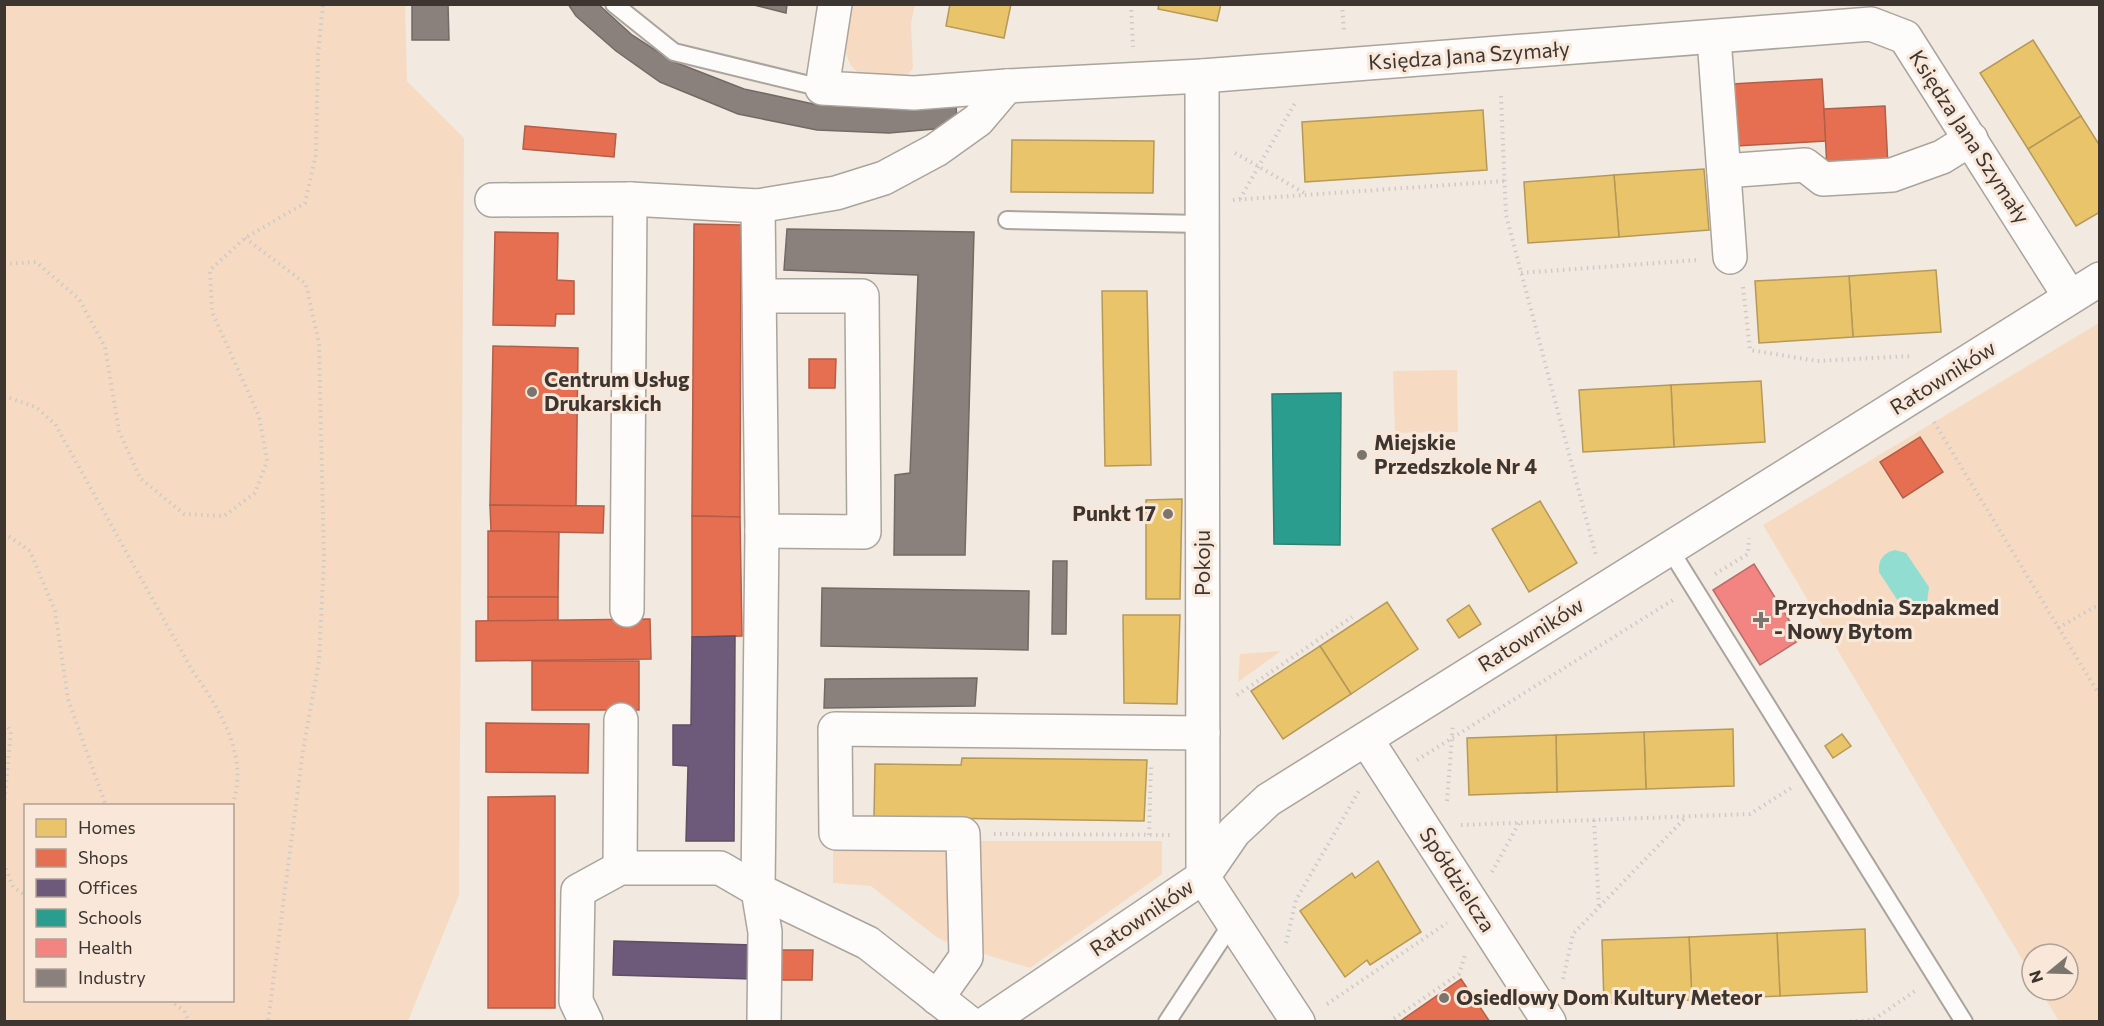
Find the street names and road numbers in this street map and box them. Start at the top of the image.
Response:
street label: Księdza Jana Szymały [1367,35,1571,74]
street label: Księdza Jana Szymały [1905,45,2036,228]
street label: Ratowników [1885,334,2000,419]
street label: Pokoju [1189,530,1214,596]
street label: Ratowników [1473,591,1588,676]
street label: Spółdzielcza [1415,822,1501,936]
street label: Ratowników [1085,873,1198,961]

